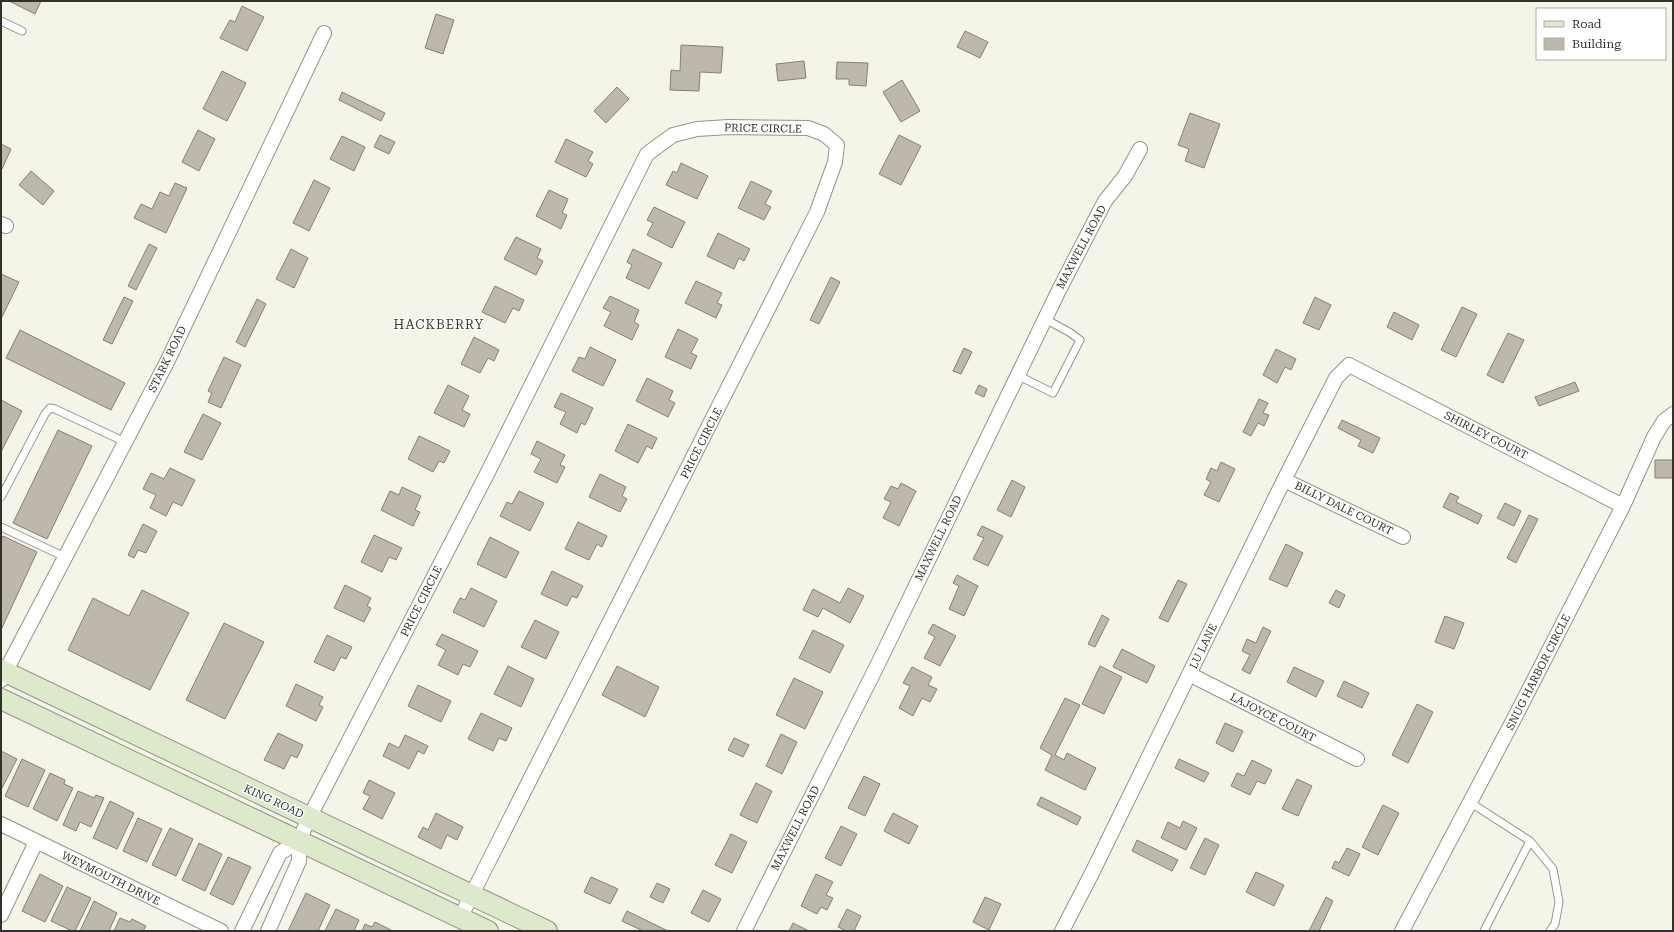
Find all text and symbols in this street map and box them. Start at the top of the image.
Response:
legend [1536,8,1666,60]
text: Road [1572,17,1602,31]
text: Building [1572,37,1621,51]
street label: PRICE CIRCLE [724,121,802,136]
street label: MAXWELL ROAD [1054,203,1109,291]
district label: HACKBERRY [394,317,484,332]
street label: STARK ROAD [146,324,189,394]
street label: PRICE CIRCLE [678,406,725,481]
street label: SHIRLEY COURT [1442,409,1530,462]
street label: BILLY DALE COURT [1293,479,1395,538]
street label: MAXWELL ROAD [912,493,965,583]
street label: PRICE CIRCLE [398,564,445,639]
street label: SNUG HARBOR CIRCLE [1504,612,1573,732]
street label: LU LANE [1187,621,1220,671]
street label: LAJOYCE COURT [1228,690,1318,745]
street label: KING ROAD [242,782,306,821]
street label: MAXWELL ROAD [768,784,822,873]
street label: WEYMOUTH DRIVE [59,849,162,908]

